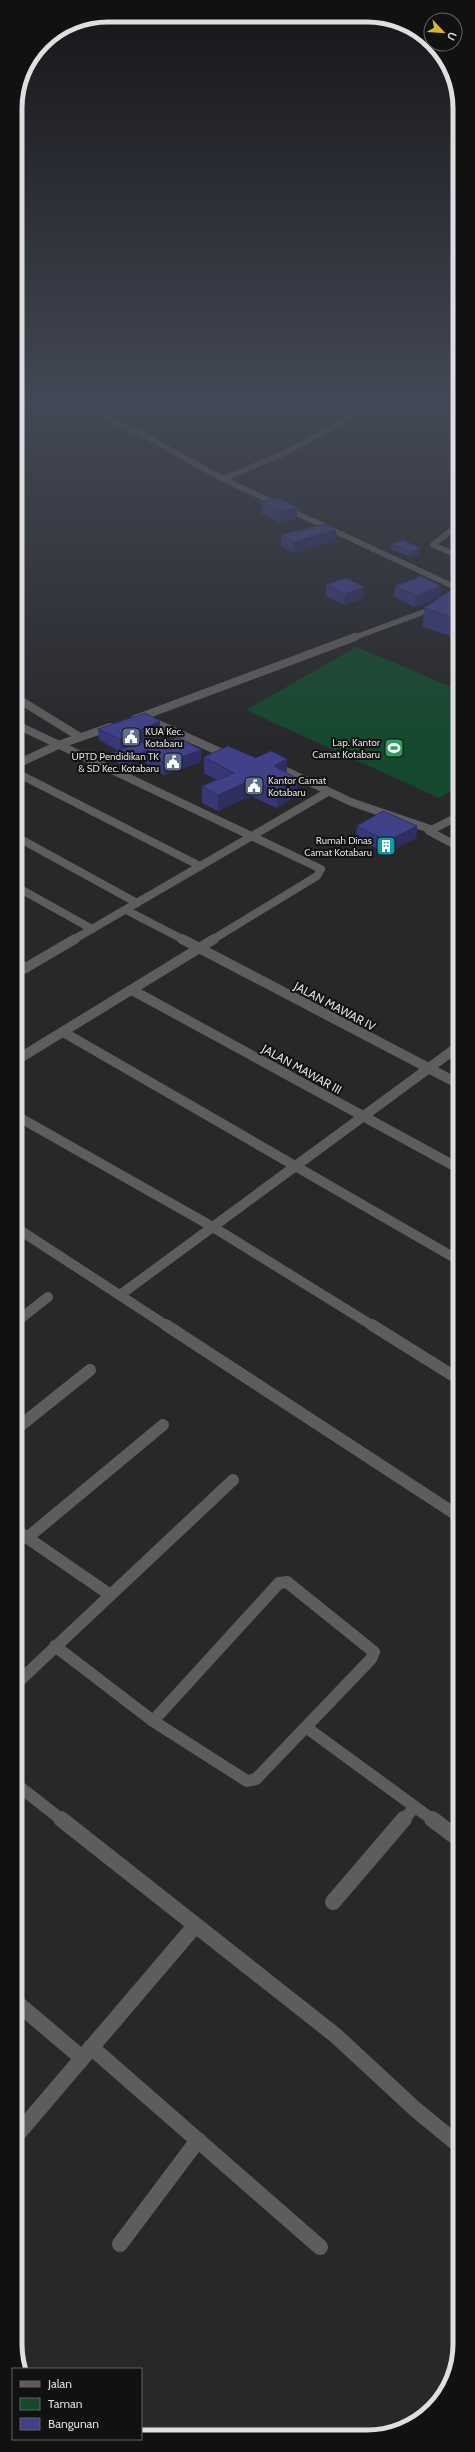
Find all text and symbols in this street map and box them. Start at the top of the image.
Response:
north arrow [423,12,463,52]
text: U [444,30,460,43]
place label: KUA Kec. Kotabaru [145,725,183,750]
public building icon: KUA Kec. Kotabaru [120,726,142,748]
place label: Lap. Kantor Camat Kotabaru [312,736,381,761]
sports icon: Lap. Kantor Camat Kotabaru [383,737,405,759]
place label: UPTD Pendidikan TK & SD Kec. Kotabaru [71,750,159,775]
public building icon: UPTD Pendidikan TK & SD Kec. Kotabaru [162,751,184,773]
place label: Kantor Camat Kotabaru [268,774,327,799]
public building icon: Kantor Camat Kotabaru [243,775,265,797]
place label: Rumah Dinas Camat Kotabaru [304,834,372,859]
building icon: Rumah Dinas Camat Kotabaru [375,835,397,857]
street label: JALAN MAWAR IV [291,978,379,1034]
street label: JALAN MAWAR III [259,1040,345,1097]
legend [12,2368,142,2440]
text: Jalan [47,2376,72,2391]
text: Taman [48,2396,83,2411]
text: Bangunan [48,2416,99,2431]

